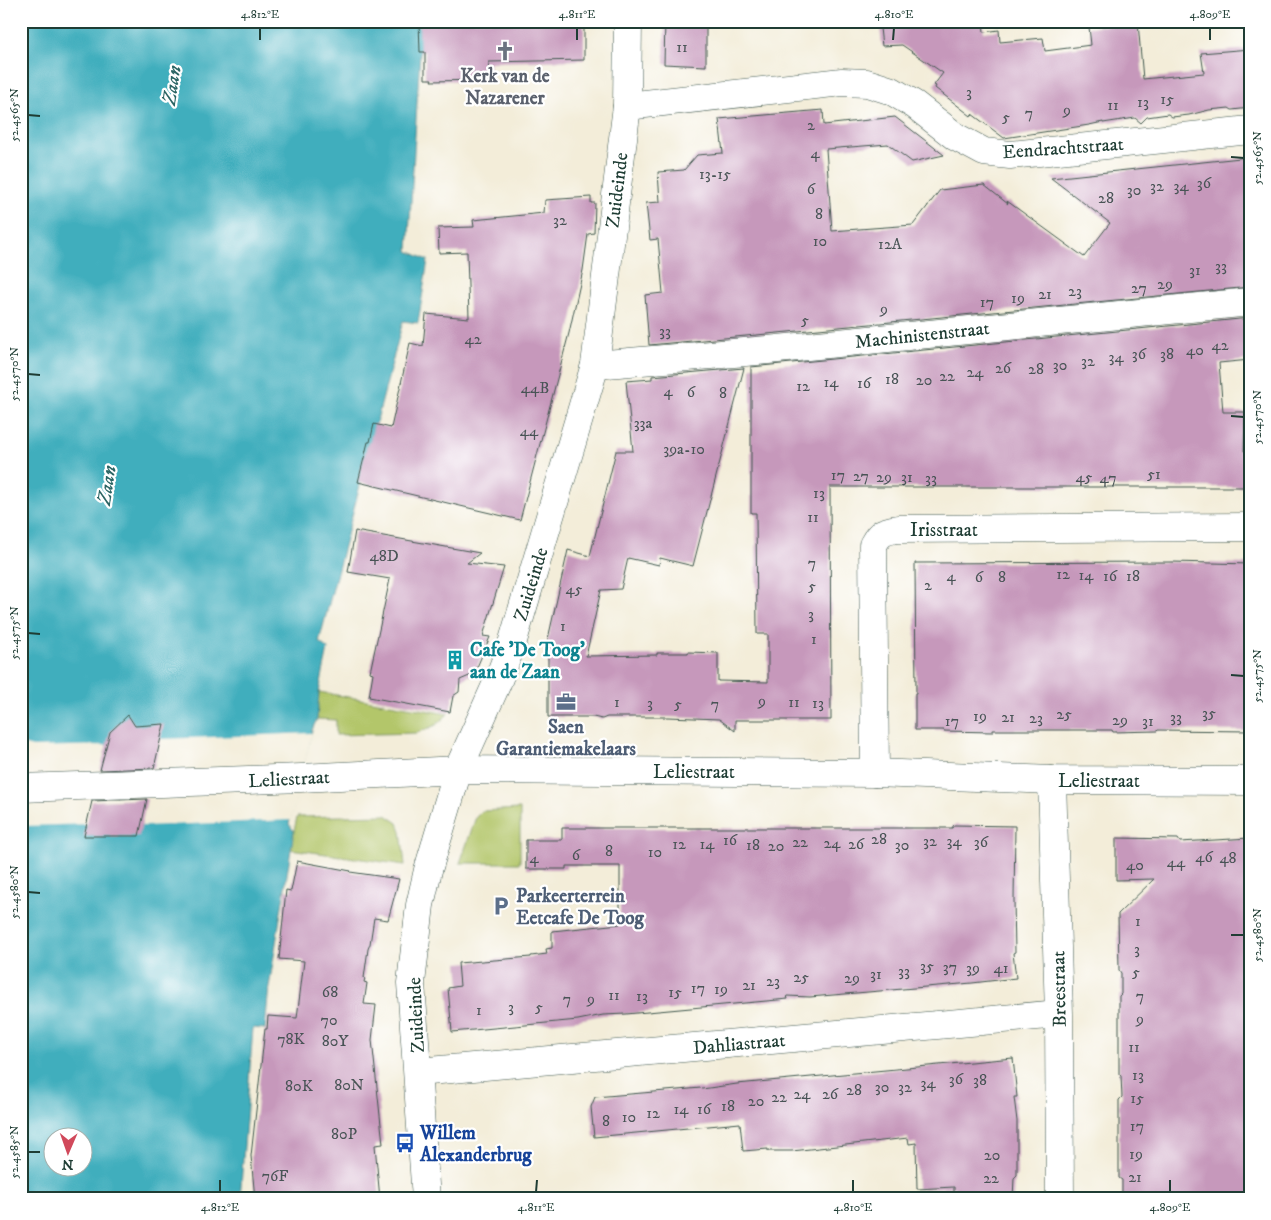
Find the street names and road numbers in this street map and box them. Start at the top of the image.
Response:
street label: Eendrachtstraat [1002,133,1125,164]
street label: Zuideinde [601,151,634,229]
street label: Machinistenstraat [854,317,991,354]
street label: Irisstraat [910,519,978,542]
street label: Zuideinde [509,545,554,624]
street label: Leliestraat [653,761,735,784]
street label: Leliestraat [248,766,331,793]
street label: Leliestraat [1058,770,1140,793]
street label: Breestraat [1047,951,1072,1027]
street label: Zuideinde [403,976,430,1053]
street label: Dahliastraat [692,1029,786,1060]

